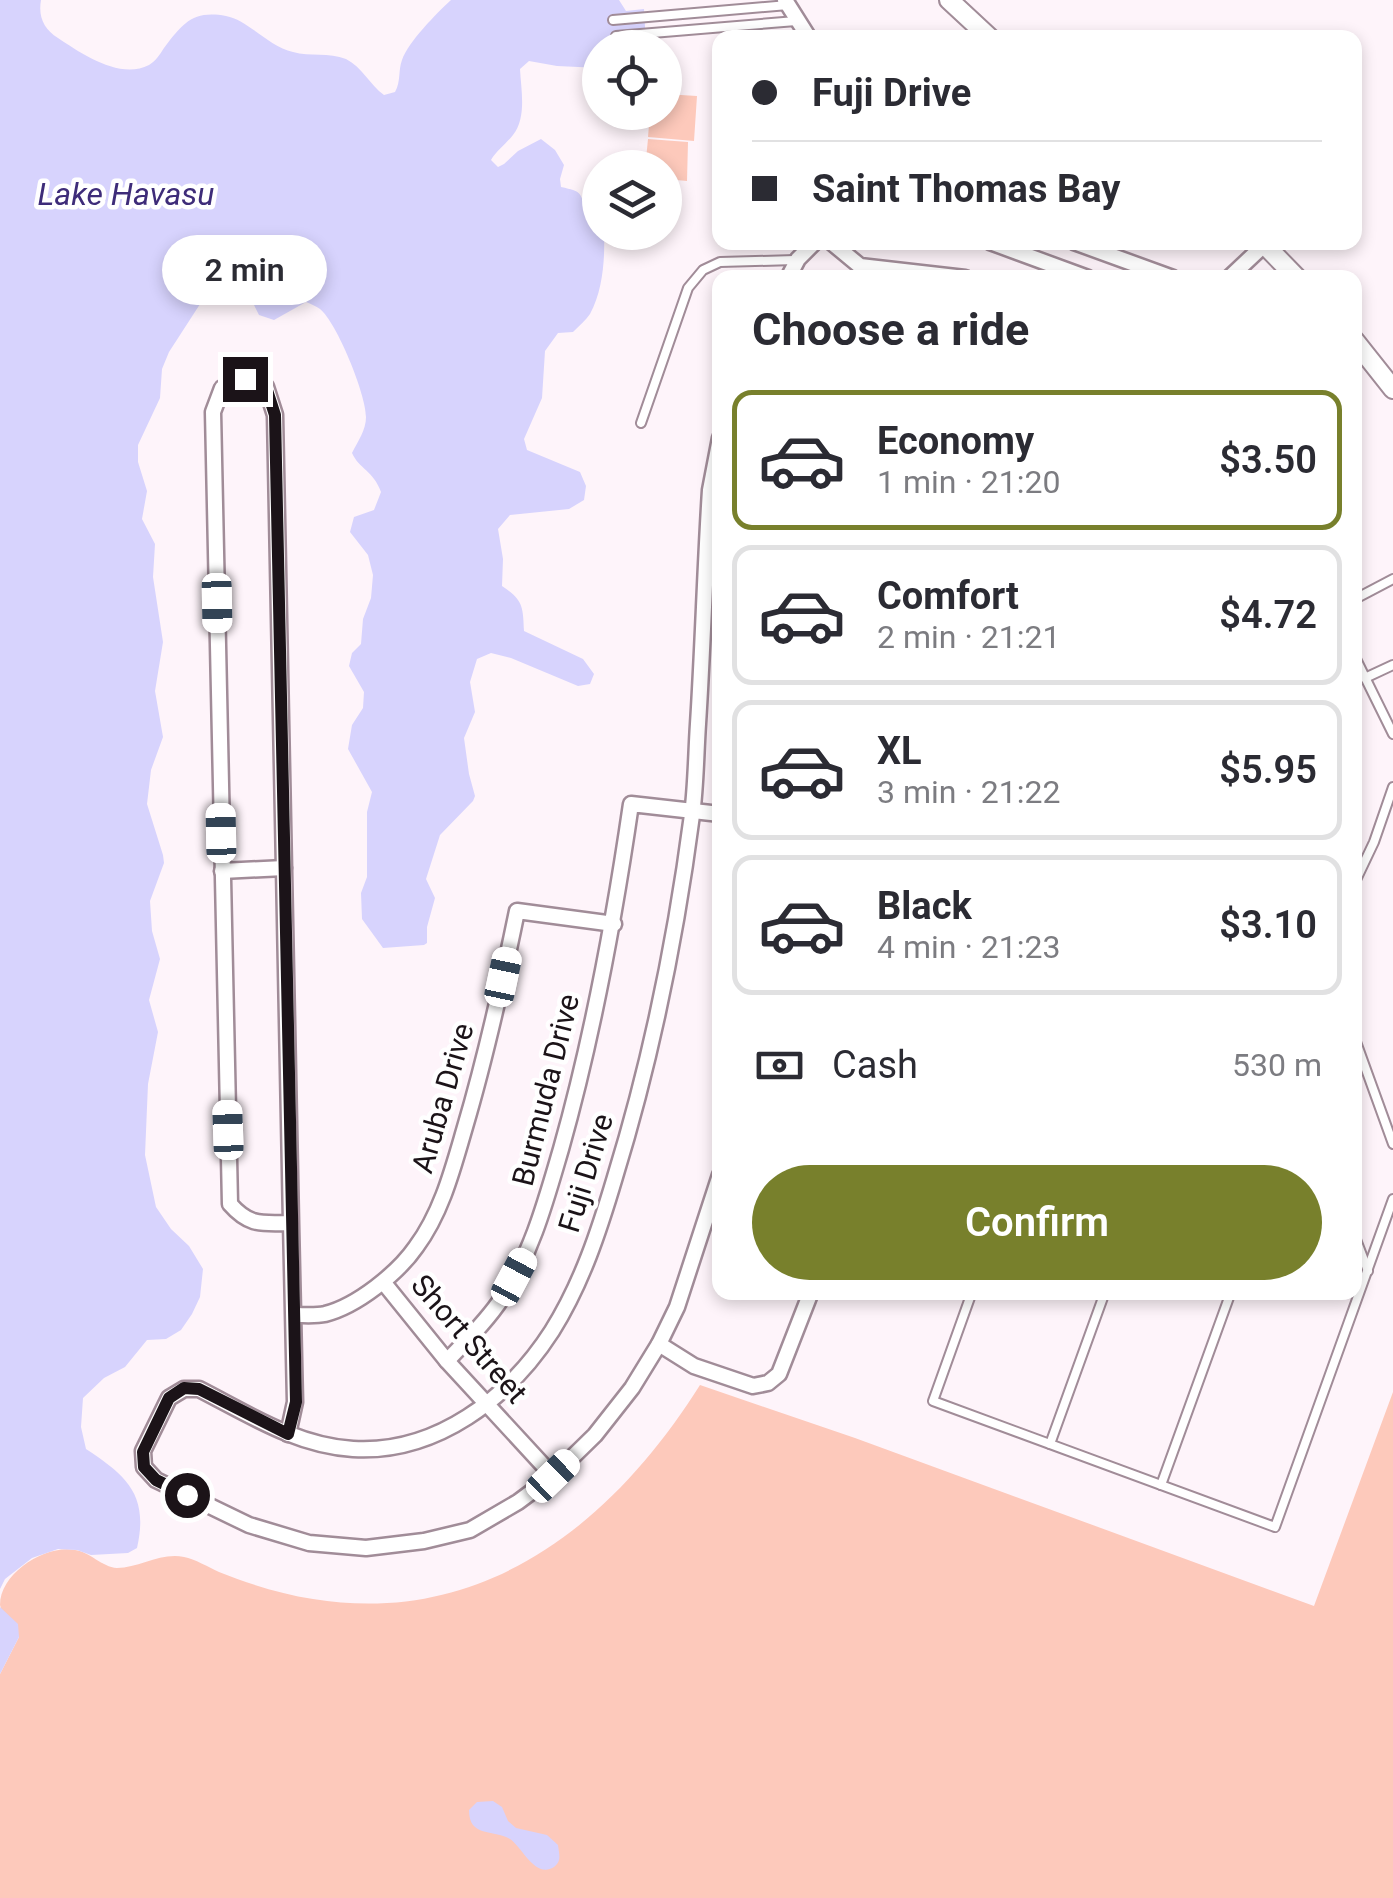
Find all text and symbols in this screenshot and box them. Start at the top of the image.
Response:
map controls [582,30,682,250]
button: locate [582,30,682,130]
text: Fuji Drive [812,71,971,115]
button: layers [582,150,682,250]
text: Saint Thomas Bay [812,167,1120,211]
water label: Lake Havasu [38,175,214,213]
callout: 2 min [162,234,328,304]
text: 2 min [204,251,285,289]
text: Choose a ride [752,303,1029,356]
route end [223,357,268,402]
icon: car [757,415,847,505]
text: Economy [877,419,1034,463]
text: $3.50 [1219,438,1317,482]
text: 1 min · 21:20 [877,463,1060,501]
icon: car [757,570,847,660]
car [201,573,233,633]
text: Comfort [877,574,1019,618]
text: $4.72 [1219,593,1317,637]
text: 2 min · 21:21 [877,618,1060,656]
icon: car [757,725,847,815]
text: XL [877,729,922,773]
text: $5.95 [1219,748,1317,792]
text: 3 min · 21:22 [877,773,1060,811]
car [205,803,237,863]
icon: car [757,880,847,970]
text: Black [877,884,972,928]
text: $3.10 [1219,903,1317,947]
text: 4 min · 21:23 [877,928,1060,966]
car [482,945,524,1009]
street label: Burmuda Drive [505,990,586,1189]
street label: Aruba Drive [404,1019,481,1177]
icon: cash [752,1038,807,1093]
text: Cash [832,1043,918,1087]
text: 530 m [1232,1046,1322,1084]
car [212,1099,244,1161]
street label: Fuji Drive [551,1109,620,1236]
button: Confirm [752,1165,1322,1280]
car [487,1243,541,1311]
street label: Short Street [404,1267,535,1410]
car [521,1444,585,1508]
route start [165,1473,210,1518]

